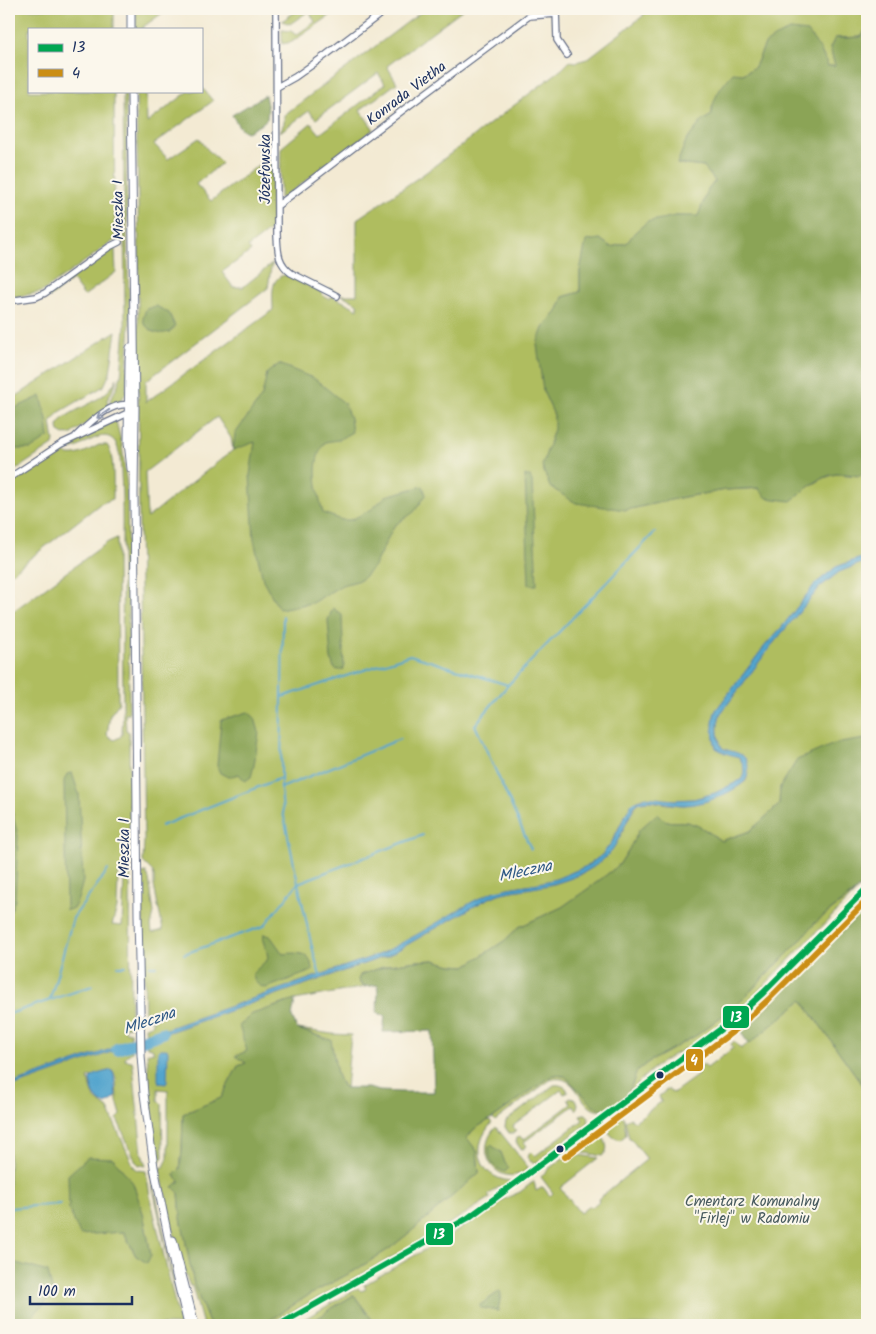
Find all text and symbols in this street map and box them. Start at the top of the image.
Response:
legend [28,28,202,92]
text: 13 [72,36,86,60]
street label: Konrada Vietha [361,56,452,132]
text: 4 [72,62,80,86]
street label: Józefowska [254,134,278,204]
street label: Mieszka I [106,179,132,240]
one-way arrow [96,409,110,419]
street label: Mieszka I [113,818,137,878]
water label: Mleczna [496,853,556,889]
water label: Mleczna [120,1000,180,1042]
line badge: 13 [722,1005,750,1029]
text: 13 [730,1007,742,1029]
line badge: 4 [685,1048,704,1072]
text: 4 [690,1050,698,1072]
unlabelled marker [655,1070,665,1080]
unlabelled marker [555,1144,565,1154]
park label: Cmentarz Komunalny "Firlej" w Radomiu [685,1190,820,1231]
line badge: 13 [425,1222,454,1246]
text: 13 [433,1224,445,1246]
scale bar [30,1274,132,1306]
text: 100 m [38,1280,76,1304]

